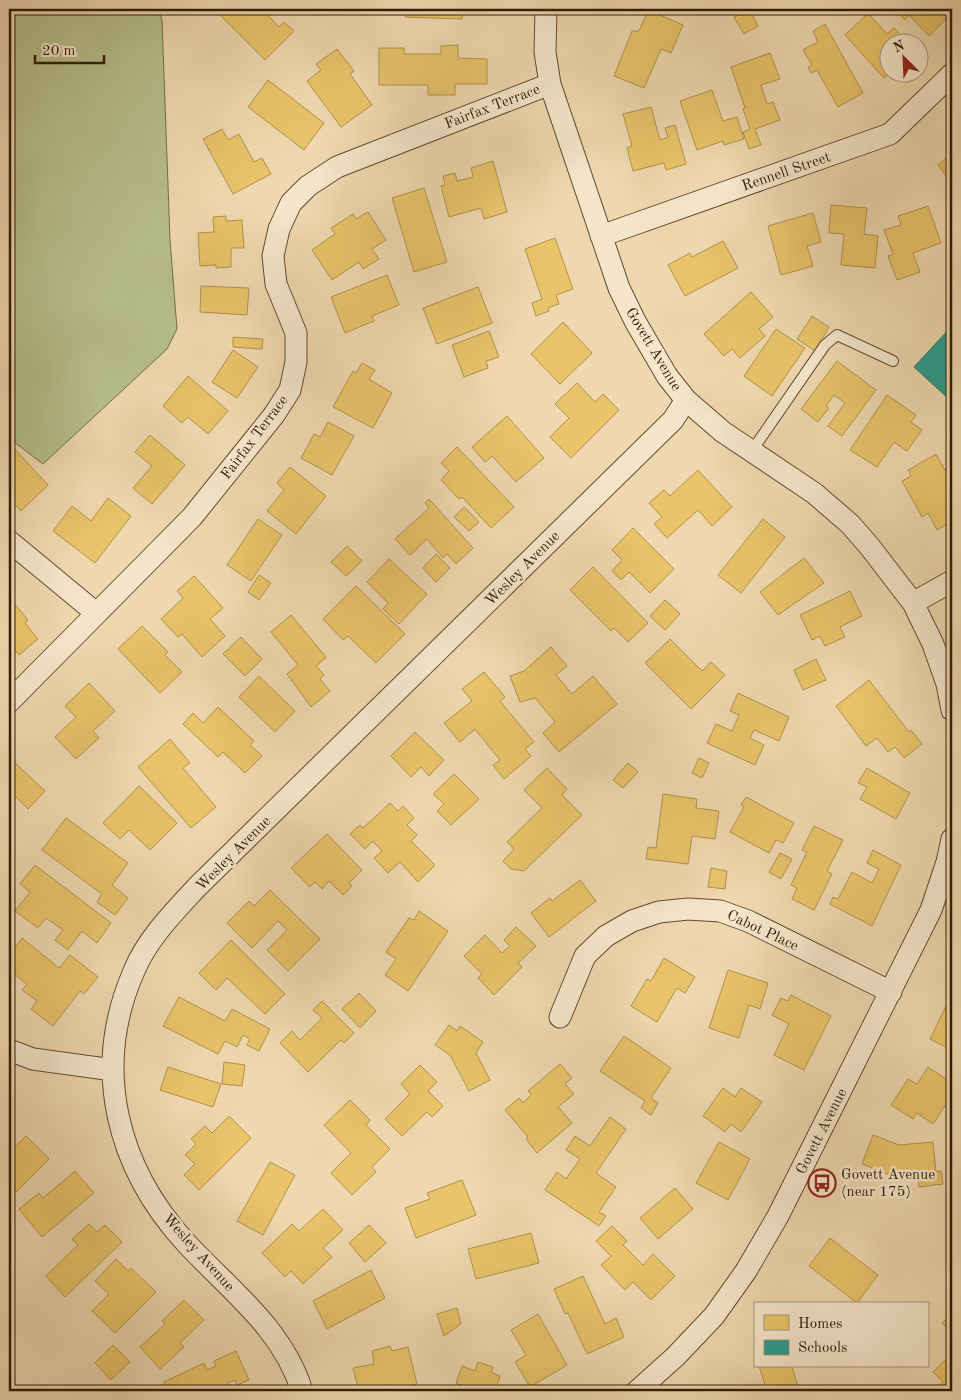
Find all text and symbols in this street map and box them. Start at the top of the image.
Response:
scale bar [35,32,104,64]
north arrow [878,32,928,82]
text: N [891,38,907,56]
text: 20 m [42,44,76,59]
street label: Fairfax Terrace [443,82,542,132]
street label: Rennell Street [740,150,833,195]
street label: Govett Avenue [622,306,683,394]
street label: Fairfax Terrace [219,393,292,483]
street label: Wesley Avenue [483,529,563,609]
street label: Wesley Avenue [194,814,274,894]
street label: Cabot Place [724,908,801,954]
street label: Govett Avenue [794,1086,850,1177]
bus stop icon: Govett Avenue (near 175) [807,1168,837,1198]
place label: Govett Avenue (near 175) [841,1168,935,1200]
street label: Wesley Avenue [159,1211,237,1295]
legend [754,1302,928,1368]
text: Homes [798,1317,843,1332]
text: Schools [798,1341,847,1356]

